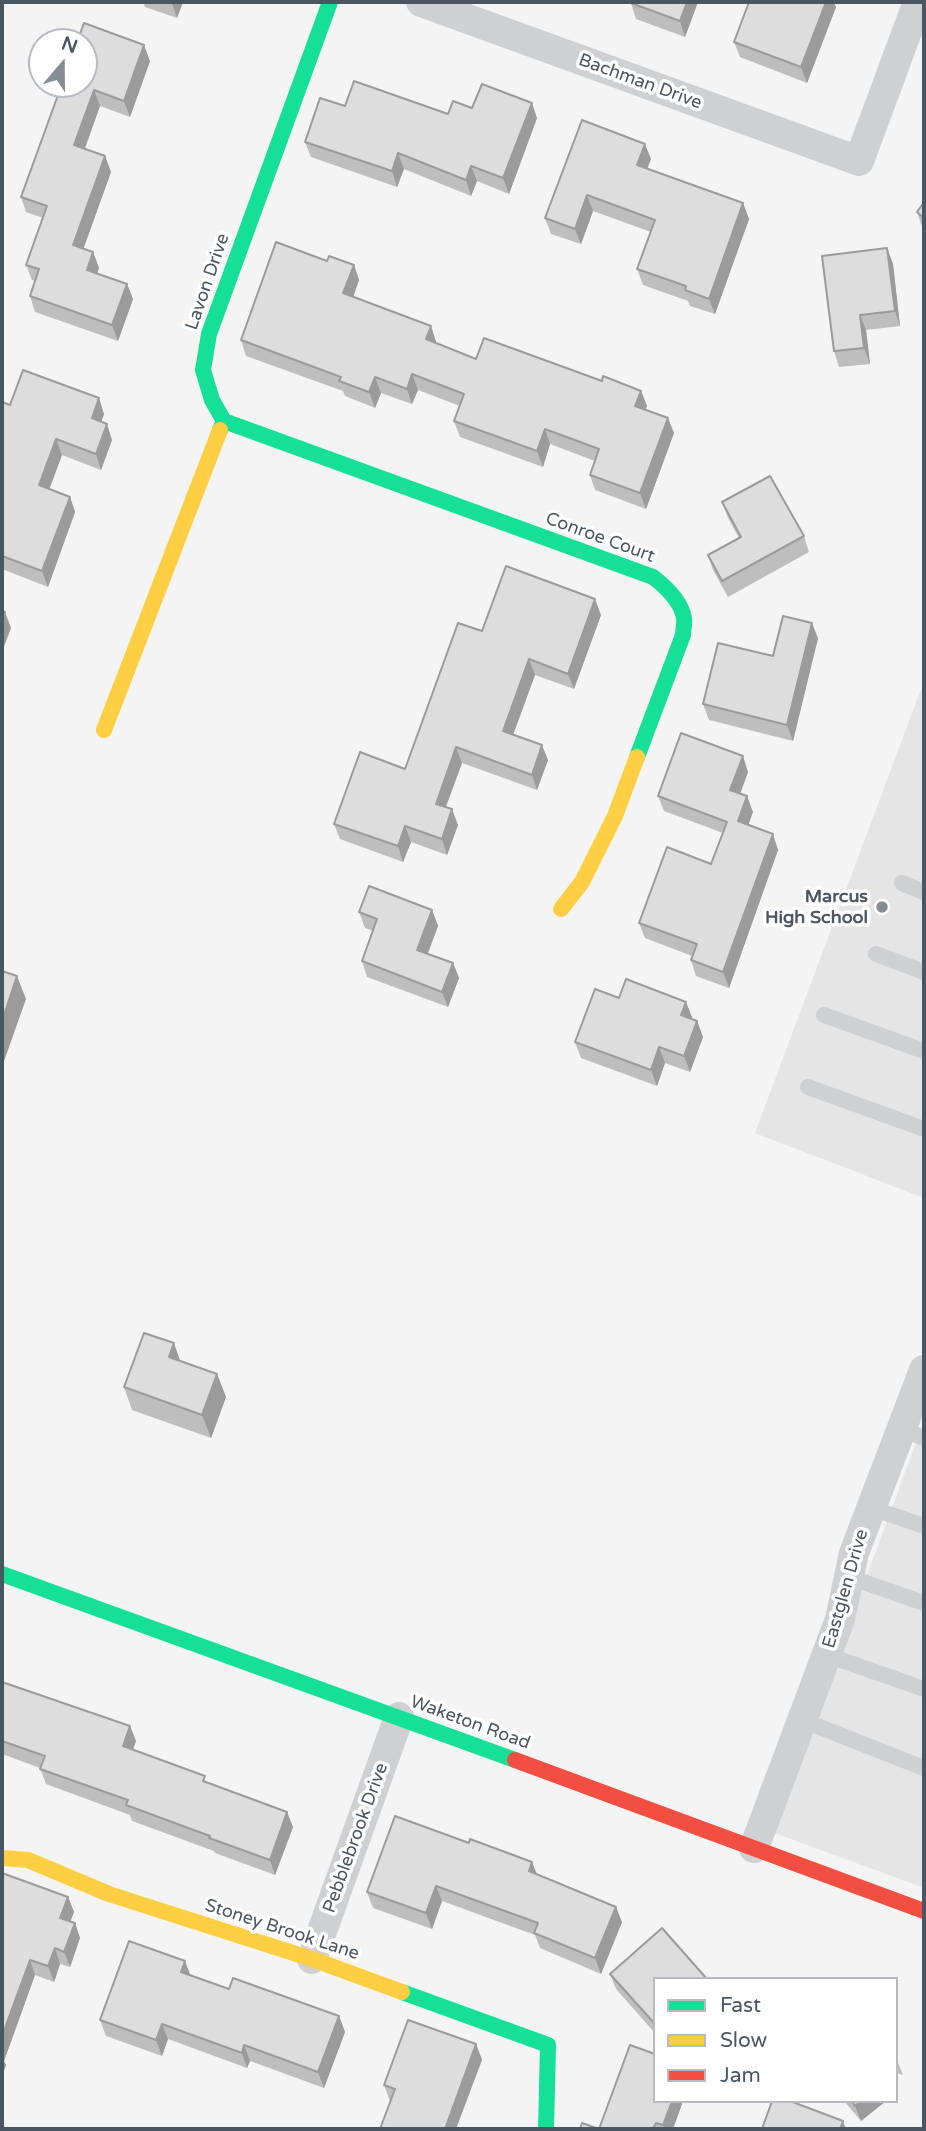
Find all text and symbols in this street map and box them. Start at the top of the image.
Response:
north arrow [28,28,98,98]
text: N [59,32,80,58]
street label: Bachman Drive [575,50,705,114]
street label: Lavon Drive [181,231,235,333]
street label: Conroe Court [543,508,657,568]
place label: Marcus High School [765,886,868,928]
marker: Marcus High School [874,899,890,915]
street label: Eastglen Drive [819,1527,873,1651]
street label: Waketon Road [407,1691,533,1755]
street label: Pebblebrook Drive [319,1760,393,1916]
street label: Stoney Brook Lane [202,1895,362,1965]
legend [653,1977,898,2103]
text: Fast [720,1993,761,2018]
text: Slow [720,2028,767,2053]
text: Jam [720,2063,761,2088]

